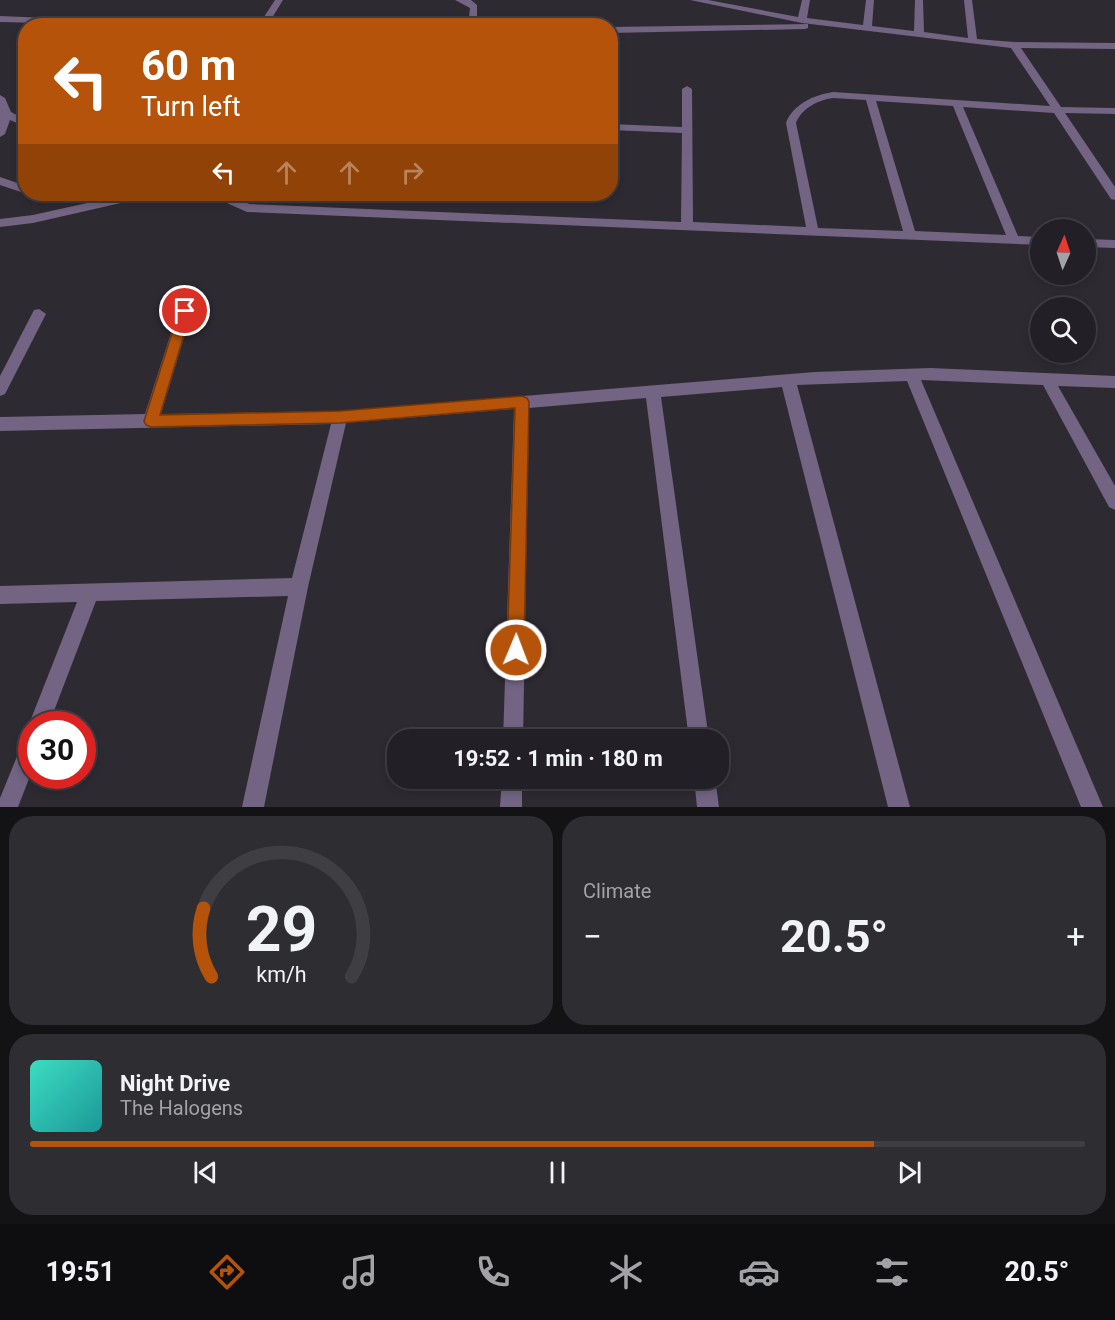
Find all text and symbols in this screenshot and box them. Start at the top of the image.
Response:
text: 60 m [141,41,236,90]
icon: left [42,42,120,120]
text: Turn left [141,91,241,123]
icon: left [207,156,240,189]
icon: ahead [270,156,303,189]
icon: ahead [333,156,366,189]
icon: right [396,156,429,189]
north arrow [1030,219,1096,285]
map controls [1030,219,1096,363]
pin [159,285,210,336]
icon: arrive [168,294,201,327]
button: search [1030,297,1096,363]
position arrow [484,618,548,682]
speed limit sign: 30 [18,711,96,789]
text: 19:52 · 1 min · 180 m [453,746,663,771]
text: Climate [583,879,651,903]
text: 29 [245,893,317,966]
text: 20.5° [780,910,888,963]
text: − [583,917,602,956]
text: + [1066,917,1085,956]
text: km/h [256,963,306,988]
text: Night Drive [120,1071,230,1096]
text: The Halogens [120,1096,243,1120]
icon: previous [189,1156,222,1189]
icon: pause [541,1156,574,1189]
icon: next [893,1156,926,1189]
icon: directions [206,1251,248,1293]
icon: music [339,1251,381,1293]
icon: phone [472,1251,514,1293]
icon: climate [605,1251,647,1293]
icon: car [738,1251,780,1293]
icon: filters [871,1251,913,1293]
text: 19:51 [46,1256,115,1288]
text: 20.5° [1005,1256,1069,1288]

